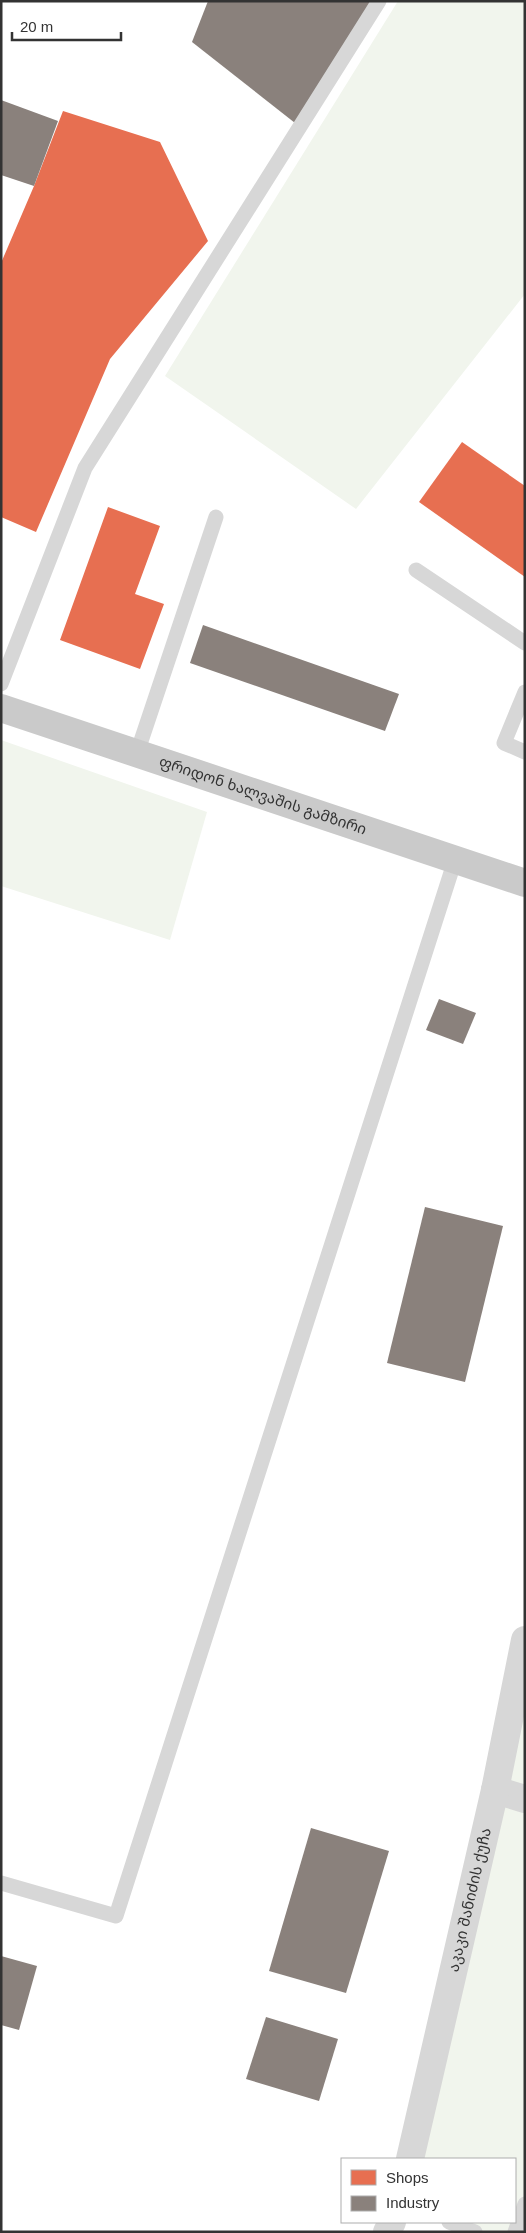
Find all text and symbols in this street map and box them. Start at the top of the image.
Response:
scale bar [12,10,121,42]
text: 20 m [20,18,53,35]
street label: ფრიდონ ხალვაშის გამზირი [157,752,369,838]
street label: აკაკი შანიძის ქუჩა [444,1826,494,1973]
legend [341,2158,516,2223]
text: Shops [386,2169,429,2186]
text: Industry [386,2194,440,2211]

